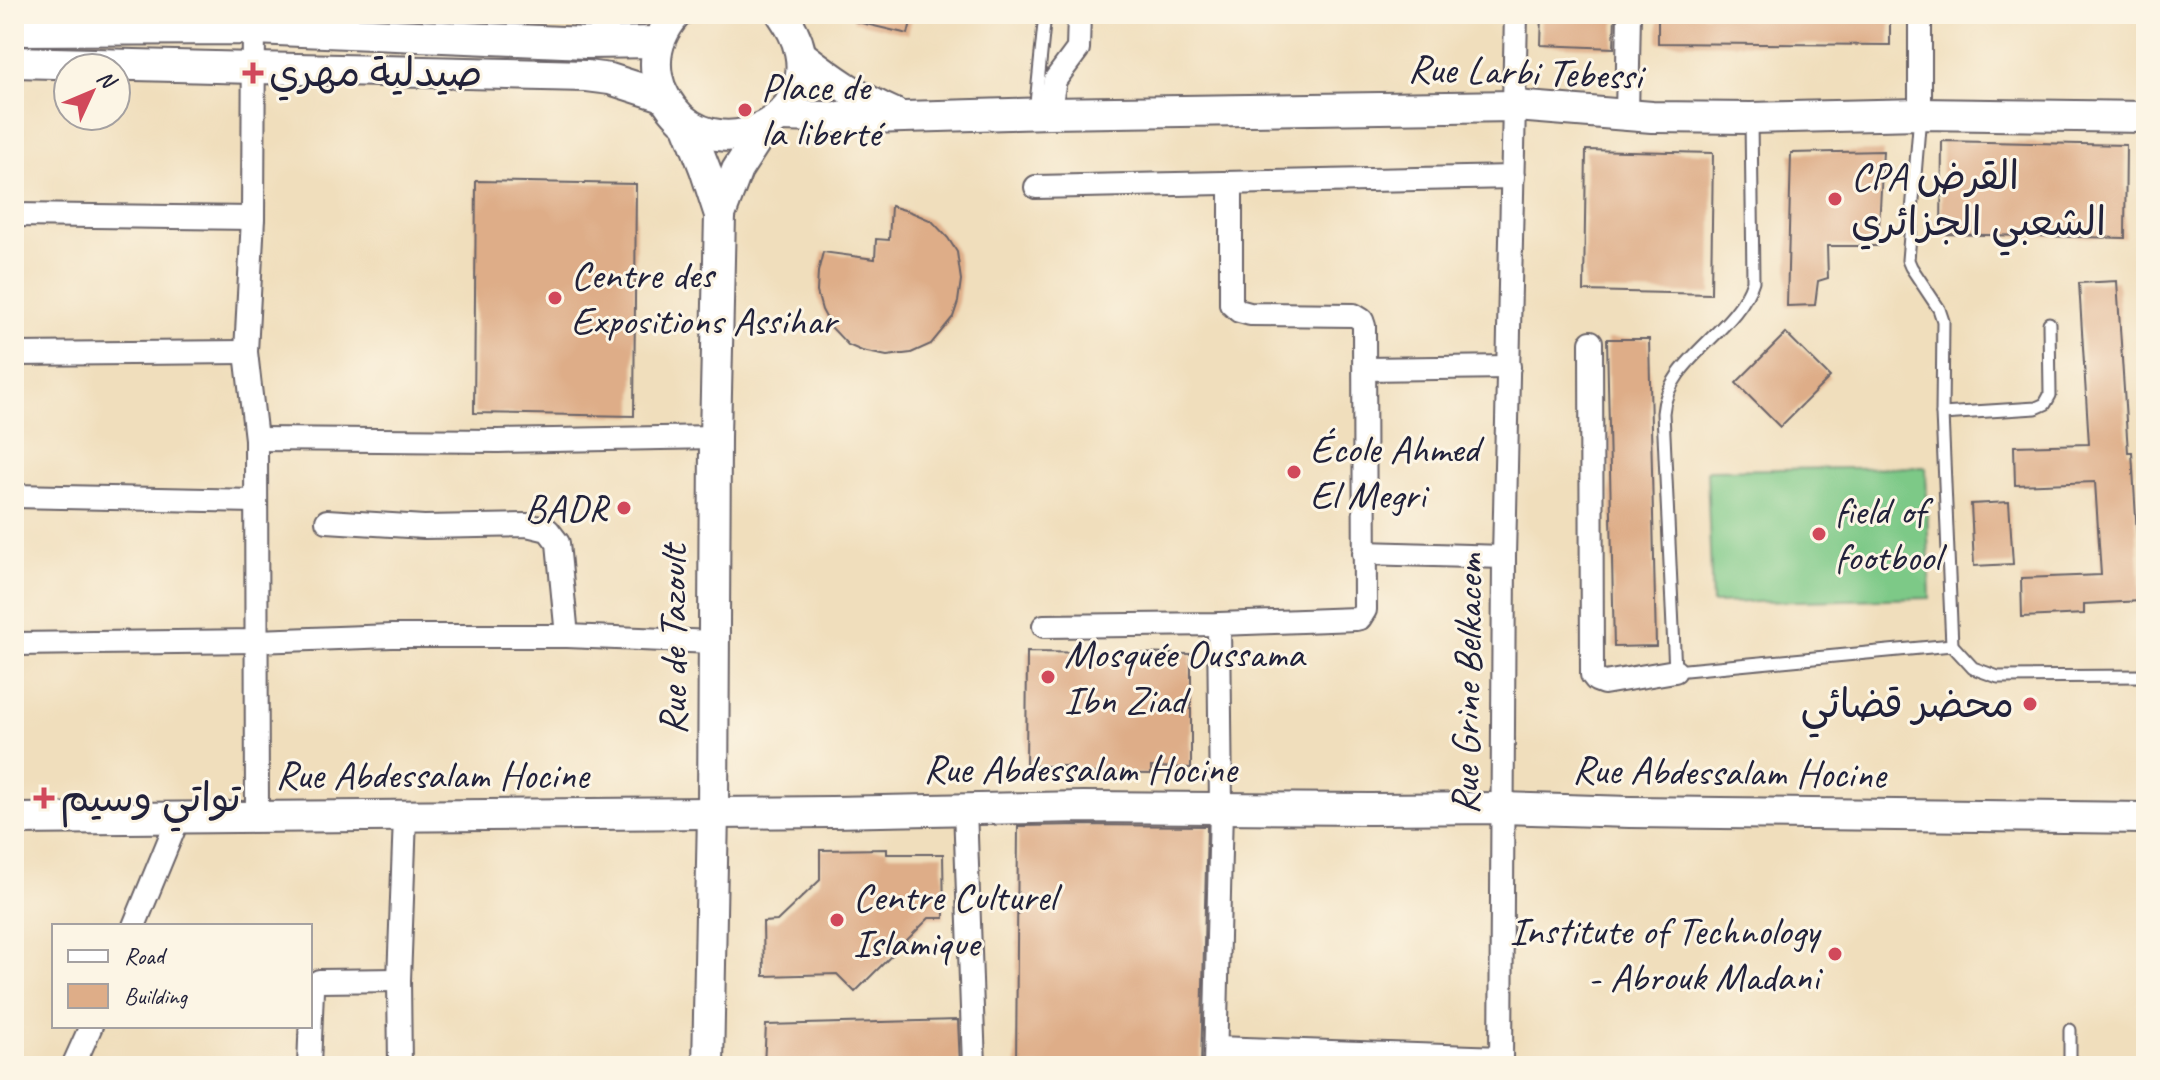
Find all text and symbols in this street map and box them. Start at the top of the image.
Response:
street label: Rue Larbi Tebessi [1407,43,1647,101]
place label: صيدلية مهري [269,48,482,101]
north arrow [52,52,132,132]
place label: Place de la liberté [761,62,886,158]
text: N [91,64,123,96]
marker: صيدلية مهري [244,64,262,82]
marker: Place de la liberté [736,101,754,119]
place label: CPA القرض الشعبي الجزائري [1851,151,2106,256]
marker: CPA القرض الشعبي الجزائري [1826,190,1844,208]
place label: Centre des Expositions Assihar [571,250,839,346]
marker: Centre des Expositions Assihar [546,289,564,307]
place label: École Ahmed El Megri [1310,424,1485,520]
marker: École Ahmed El Megri [1285,463,1303,481]
place label: BADR [524,483,611,533]
place label: field of footbool [1835,486,1948,582]
marker: BADR [615,499,633,517]
marker: field of footbool [1810,525,1828,543]
street label: Rue de Tazoult [648,541,698,735]
street label: Rue Grine Belkacem [1440,552,1494,815]
place label: Mosquée Oussama Ibn Ziad [1064,629,1307,725]
marker: Mosquée Oussama Ibn Ziad [1039,668,1057,686]
place label: محضر قضائي [1801,679,2014,738]
marker: محضر قضائي [2021,695,2039,713]
street label: Rue Abdessalam Hocine [924,744,1239,794]
street label: Rue Abdessalam Hocine [1572,744,1889,800]
street label: Rue Abdessalam Hocine [276,750,591,800]
place label: تواتي وسيم [60,773,241,832]
marker: تواتي وسيم [35,789,53,807]
place label: Centre Culturel Islamique [853,872,1063,968]
place label: Institute of Technology - Abrouk Madani [1510,906,1824,1002]
marker: Centre Culturel Islamique [828,911,846,929]
legend [52,924,312,1028]
text: Road [124,941,168,971]
marker: Institute of Technology - Abrouk Madani [1826,945,1844,963]
text: Building [124,981,189,1011]

